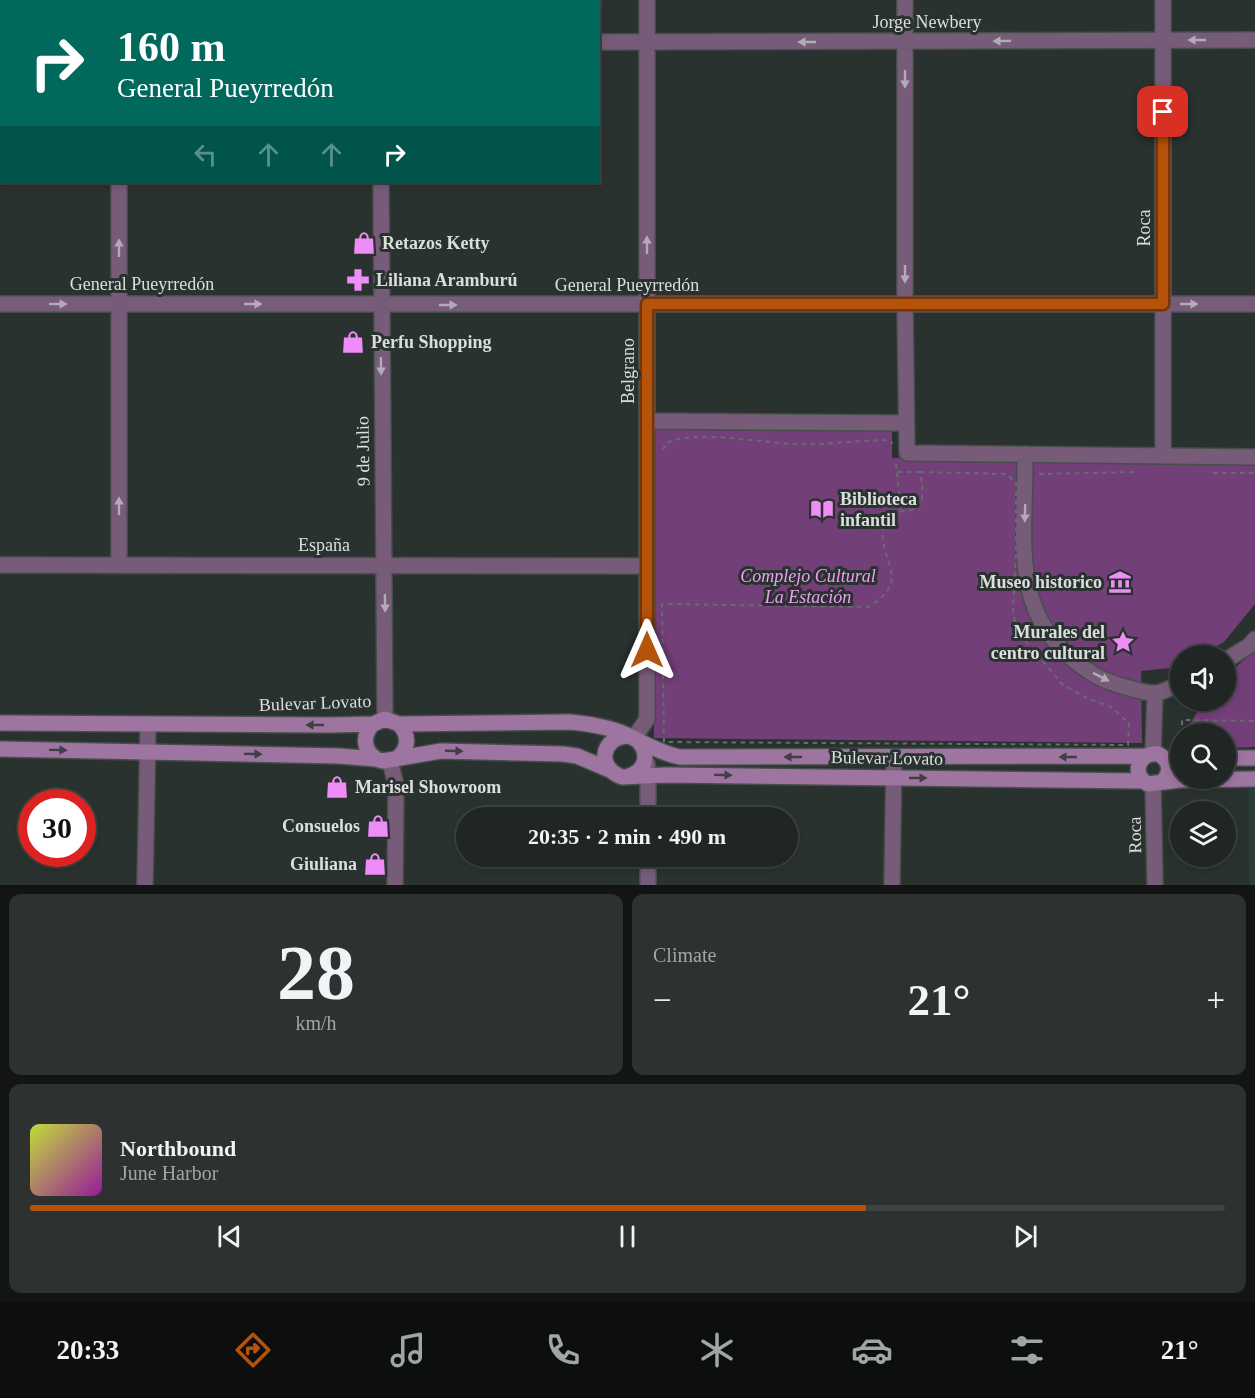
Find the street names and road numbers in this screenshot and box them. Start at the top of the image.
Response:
street label: Jorge Newbery [872,12,982,32]
street label: Roca [1134,209,1154,246]
street label: General Pueyrredón [70,274,214,294]
street label: General Pueyrredón [555,275,699,295]
street label: Belgrano [618,338,638,404]
street label: 9 de Julio [352,416,374,486]
street label: España [298,535,350,555]
street label: Bulevar Lovato [258,691,372,715]
street label: Bulevar Lovato [831,747,943,769]
street label: Roca [1125,816,1145,854]

